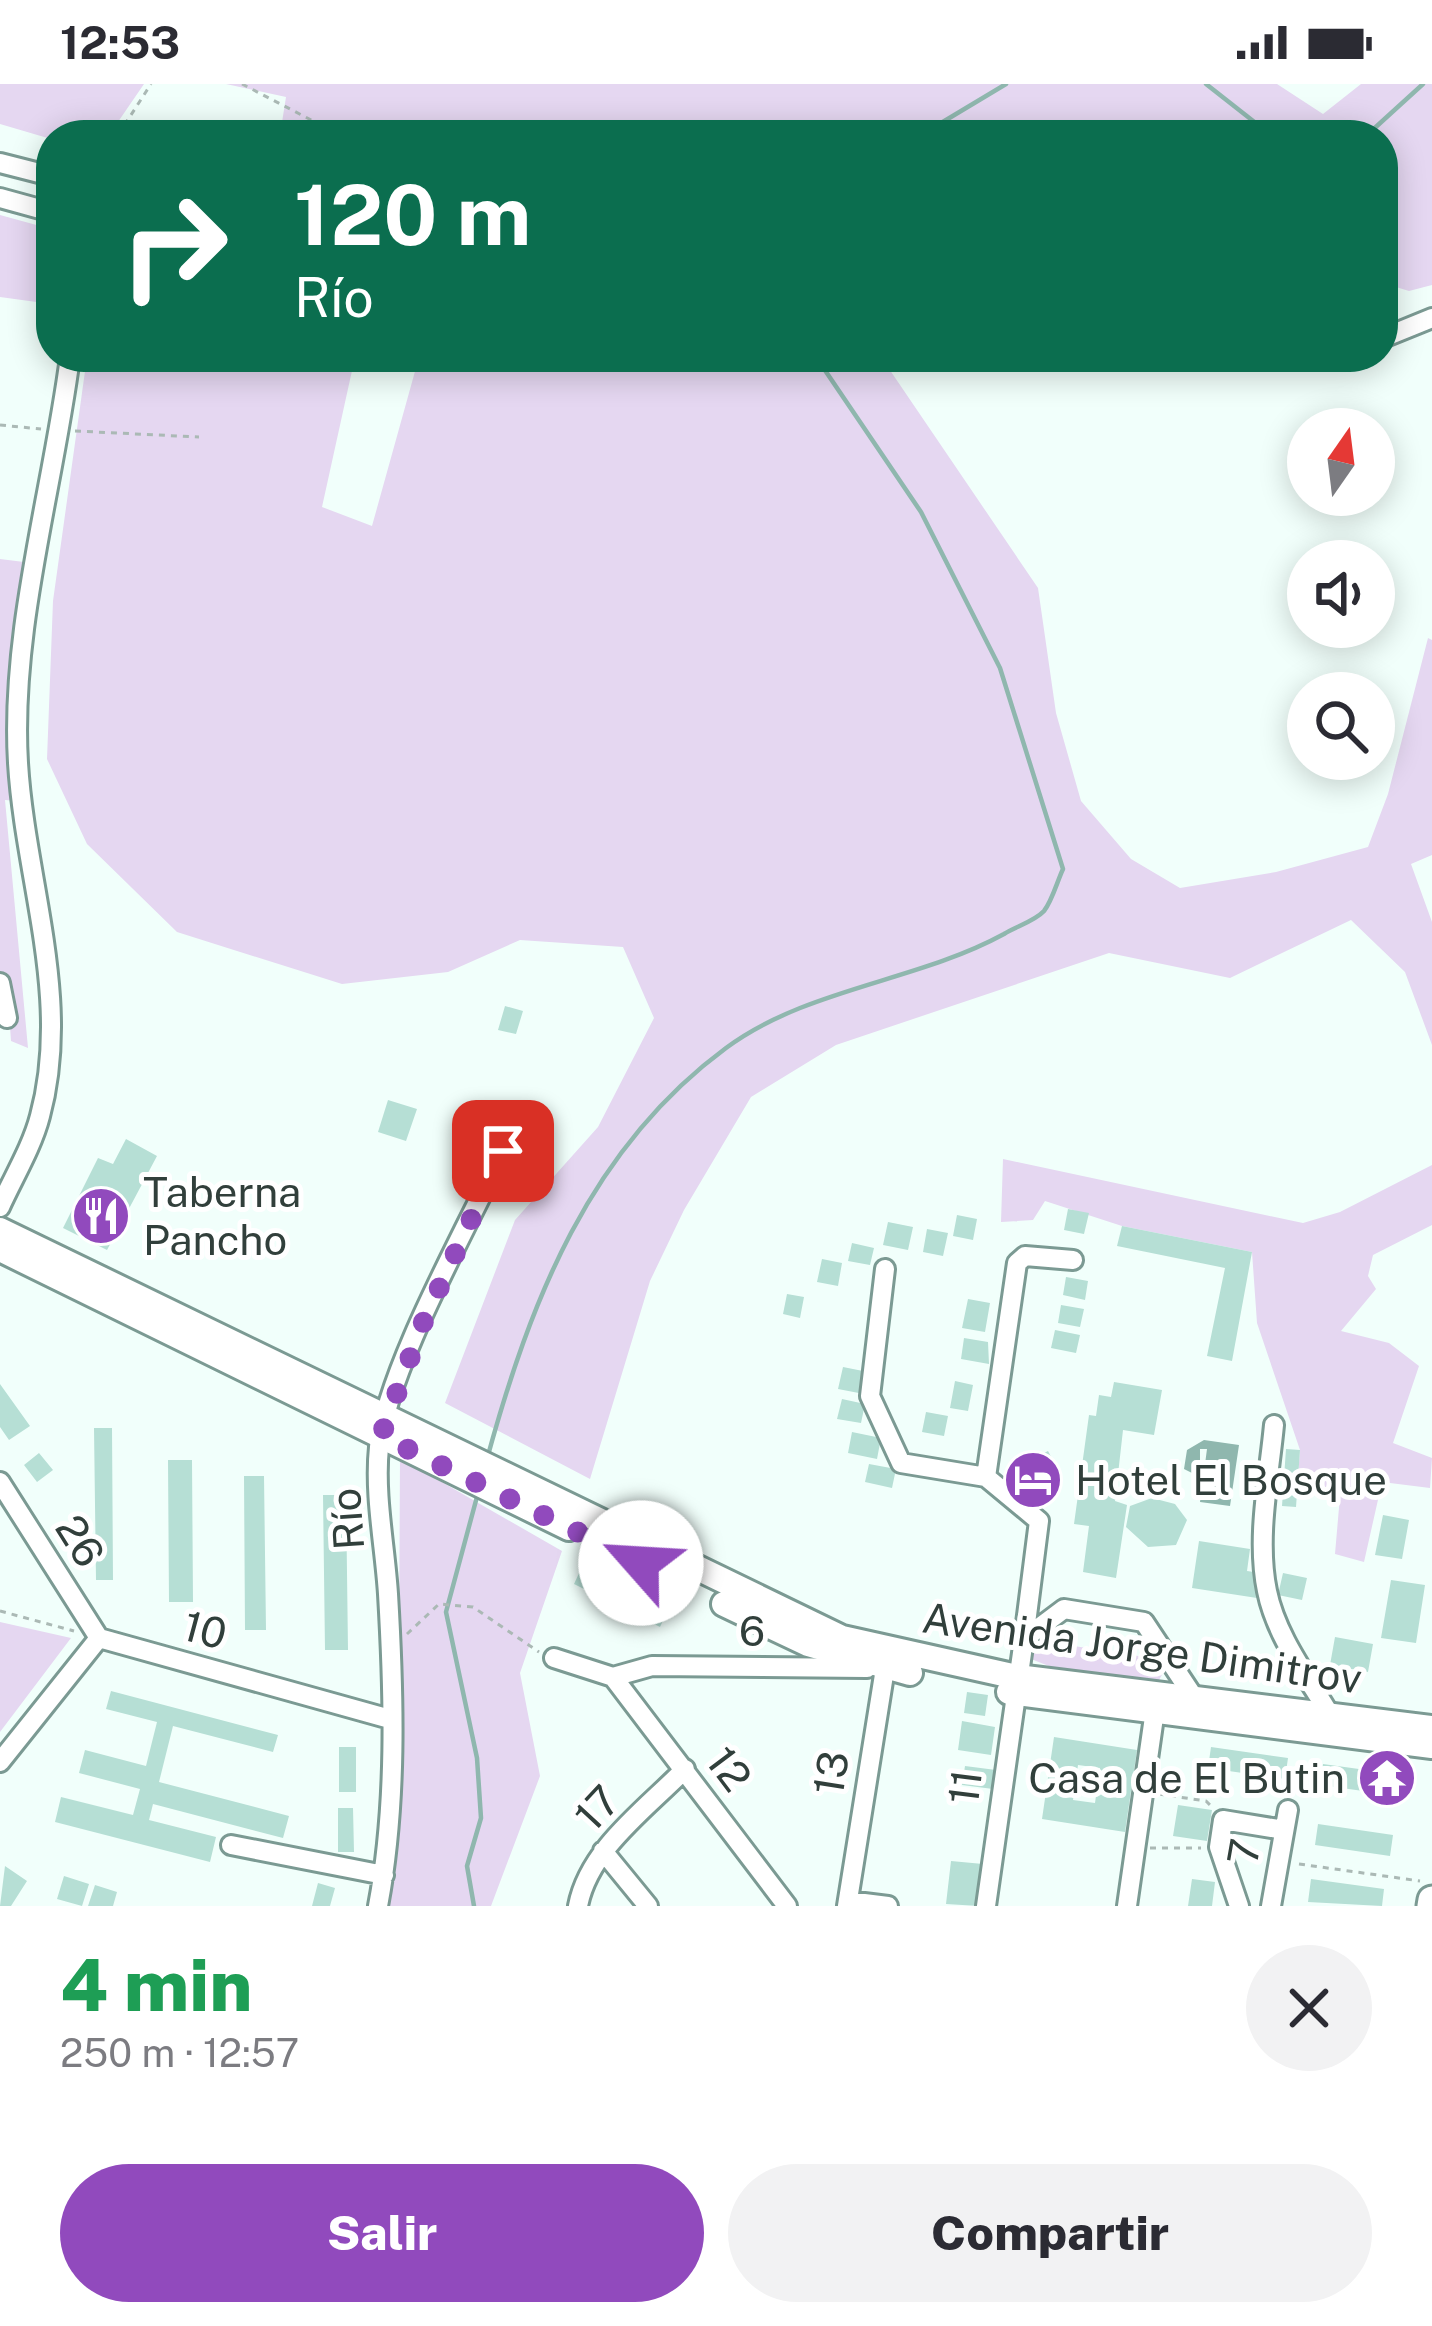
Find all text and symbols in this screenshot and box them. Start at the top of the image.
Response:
text: 12:53 [60,16,180,69]
text: 120 m [294,165,532,264]
icon: right [96,168,252,324]
text: Río [294,266,374,329]
north arrow [1287,408,1395,516]
map controls [1287,408,1395,780]
button: sound [1287,540,1395,648]
button: search [1287,672,1395,780]
pin [452,1100,554,1202]
icon: arrive [470,1118,536,1184]
place label: Taberna Pancho [143,1167,301,1264]
restaurant icon: Taberna Pancho [70,1185,132,1247]
hotel icon: Hotel El Bosque [1002,1449,1064,1511]
place label: Hotel El Bosque [1075,1455,1387,1504]
street label: Río [320,1486,373,1552]
position arrow [578,1500,704,1626]
street label: 26 [46,1506,115,1575]
street label: Avenida Jorge Dimitrov [919,1592,1365,1703]
street label: 10 [178,1600,232,1659]
street label: 6 [739,1606,765,1655]
street label: 12 [697,1737,762,1800]
temple icon: Casa de El Butin [1356,1747,1418,1809]
street label: 13 [803,1748,858,1798]
place label: Casa de El Butin [1028,1753,1345,1802]
street label: 11 [938,1767,991,1807]
street label: 17 [564,1775,629,1840]
street label: 7 [1217,1835,1270,1869]
text: 4 min [60,1943,253,2027]
button: close [1246,1945,1372,2071]
text: 250 m · 12:57 [60,2030,299,2076]
button: Salir [60,2164,704,2302]
button: Compartir [728,2164,1372,2302]

